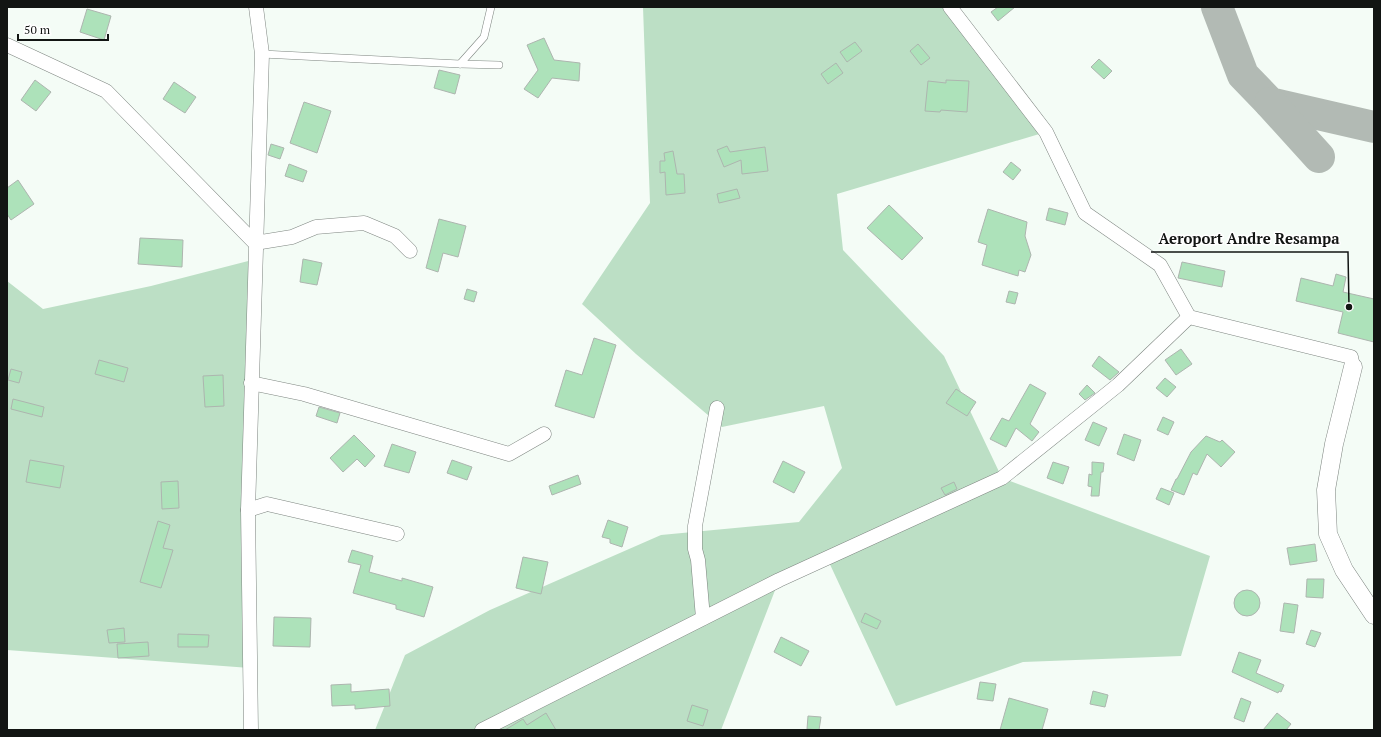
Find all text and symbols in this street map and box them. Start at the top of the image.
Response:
scale bar [18,16,108,42]
text: 50 m [24,22,51,37]
callout: Aeroport Andre Resampa [1151,225,1348,252]
text: Aeroport Andre Resampa [1158,228,1340,248]

